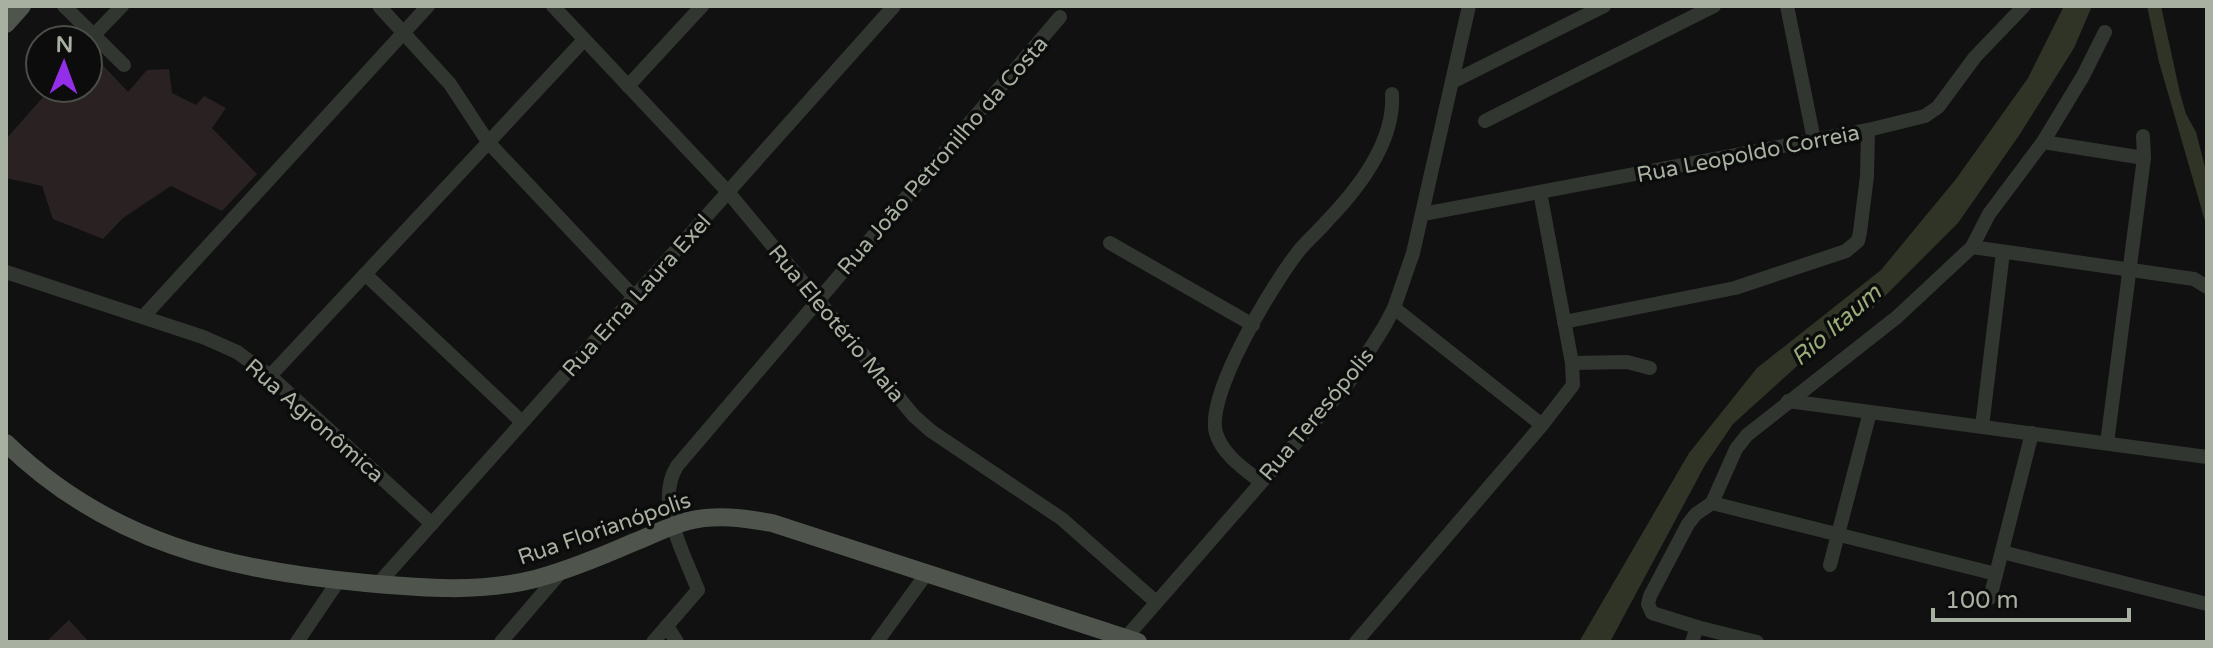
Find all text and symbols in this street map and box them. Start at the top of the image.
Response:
north arrow [24,24,104,104]
street label: Rua João Petronilho da Costa [832,31,1053,280]
text: N [55,32,73,58]
street label: Rua Leopoldo Correia [1635,120,1862,188]
street label: Rua Erna Laura Exel [557,209,716,382]
street label: Rua Eleotério Maia [763,240,910,408]
water label: Rio Itaum [1785,278,1888,372]
street label: Rua Teresópolis [1254,343,1380,486]
street label: Rua Agronômica [240,353,389,488]
street label: Rua Florianópolis [515,487,694,571]
scale bar [1933,572,2129,622]
text: 100 m [1945,586,2019,615]

